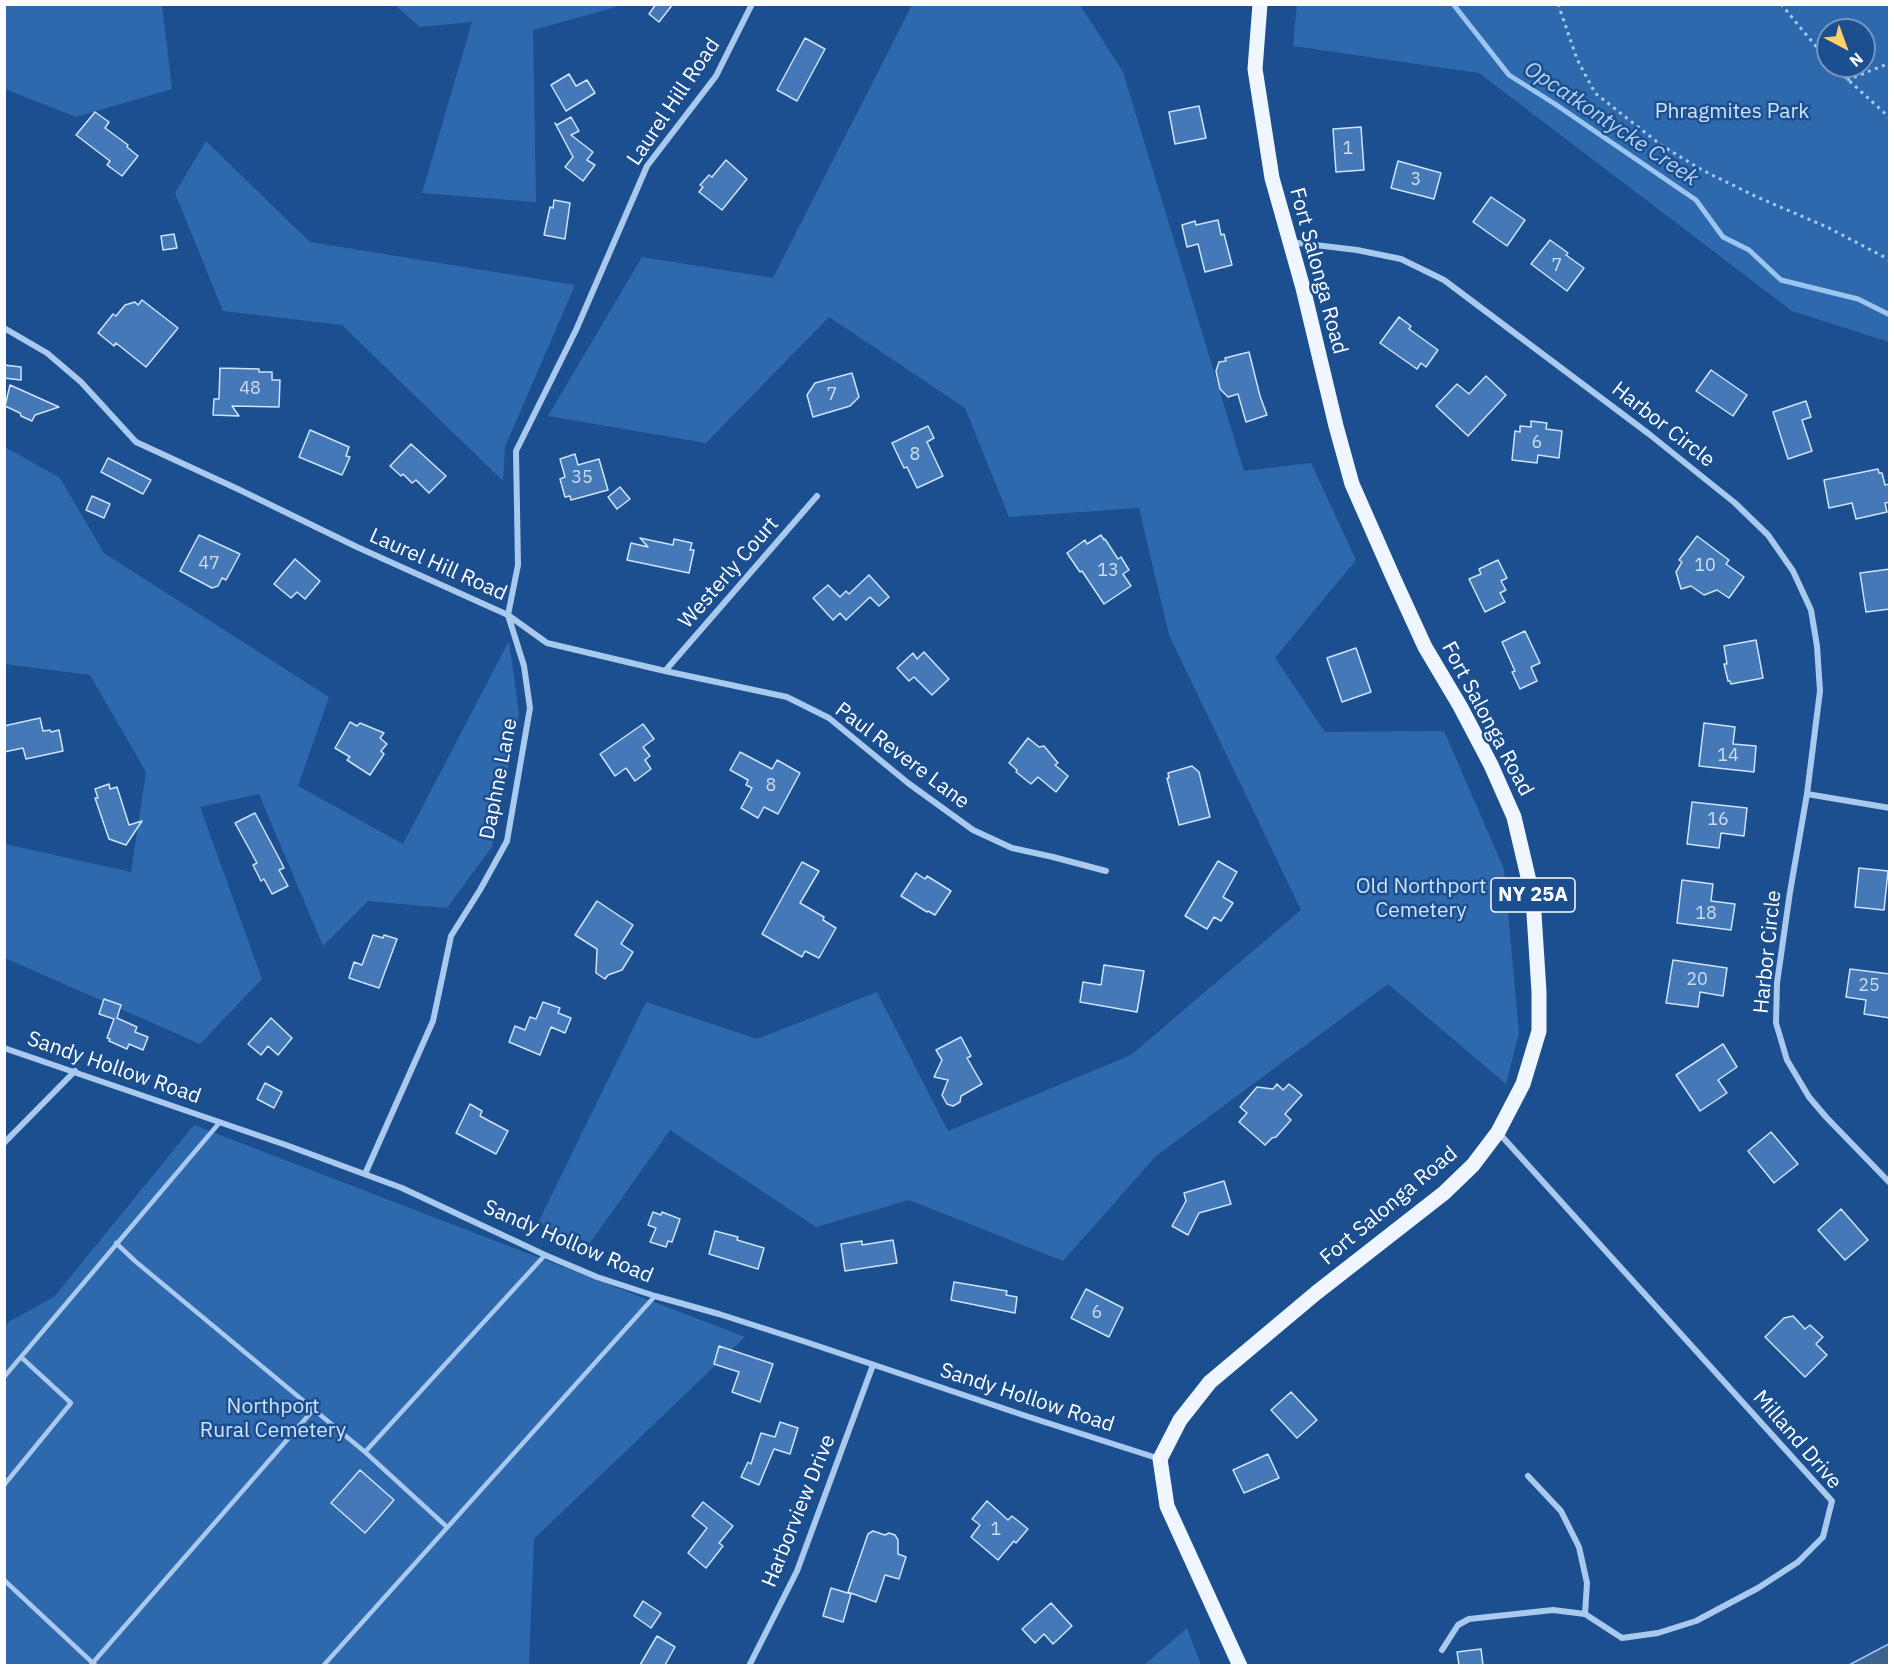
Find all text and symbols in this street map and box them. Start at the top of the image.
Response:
north arrow [1816,18,1876,78]
street label: Laurel Hill Road [622,34,726,170]
text: N [1846,49,1867,71]
water label: Opcatkontycke Creek [1519,56,1703,192]
park label: Phragmites Park [1655,99,1809,125]
house number: 1 [1343,138,1353,160]
house number: 3 [1411,169,1421,191]
street label: Fort Salonga Road [1284,185,1352,357]
house number: 7 [1552,255,1562,277]
street label: Harbor Circle [1606,377,1720,473]
house number: 48 [239,378,261,400]
house number: 7 [827,384,837,406]
house number: 6 [1532,432,1542,454]
house number: 8 [910,444,920,466]
house number: 35 [571,467,593,489]
street label: Westerly Court [674,512,784,634]
street label: Laurel Hill Road [365,523,511,607]
house number: 47 [198,553,220,575]
house number: 10 [1694,555,1716,577]
house number: 13 [1097,560,1119,582]
street label: Fort Salonga Road [1436,637,1538,801]
street label: Paul Revere Lane [830,697,974,815]
street label: Daphne Lane [475,716,523,842]
house number: 14 [1717,745,1739,767]
house number: 8 [766,775,776,797]
house number: 16 [1707,809,1729,831]
park label: Old Northport Cemetery [1356,874,1486,924]
road number: NY 25A [1491,878,1575,912]
street label: Harbor Circle [1749,889,1787,1015]
house number: 18 [1695,903,1717,925]
house number: 20 [1686,969,1708,991]
house number: 25 [1858,975,1880,997]
street label: Sandy Hollow Road [24,1026,204,1110]
street label: Fort Salonga Road [1315,1141,1463,1271]
street label: Sandy Hollow Road [479,1195,657,1289]
house number: 6 [1092,1302,1102,1324]
street label: Sandy Hollow Road [937,1358,1117,1438]
street label: Milland Drive [1747,1385,1847,1495]
park label: Northport Rural Cemetery [200,1394,346,1444]
street label: Harborview Drive [757,1431,841,1591]
house number: 1 [991,1519,1001,1541]

